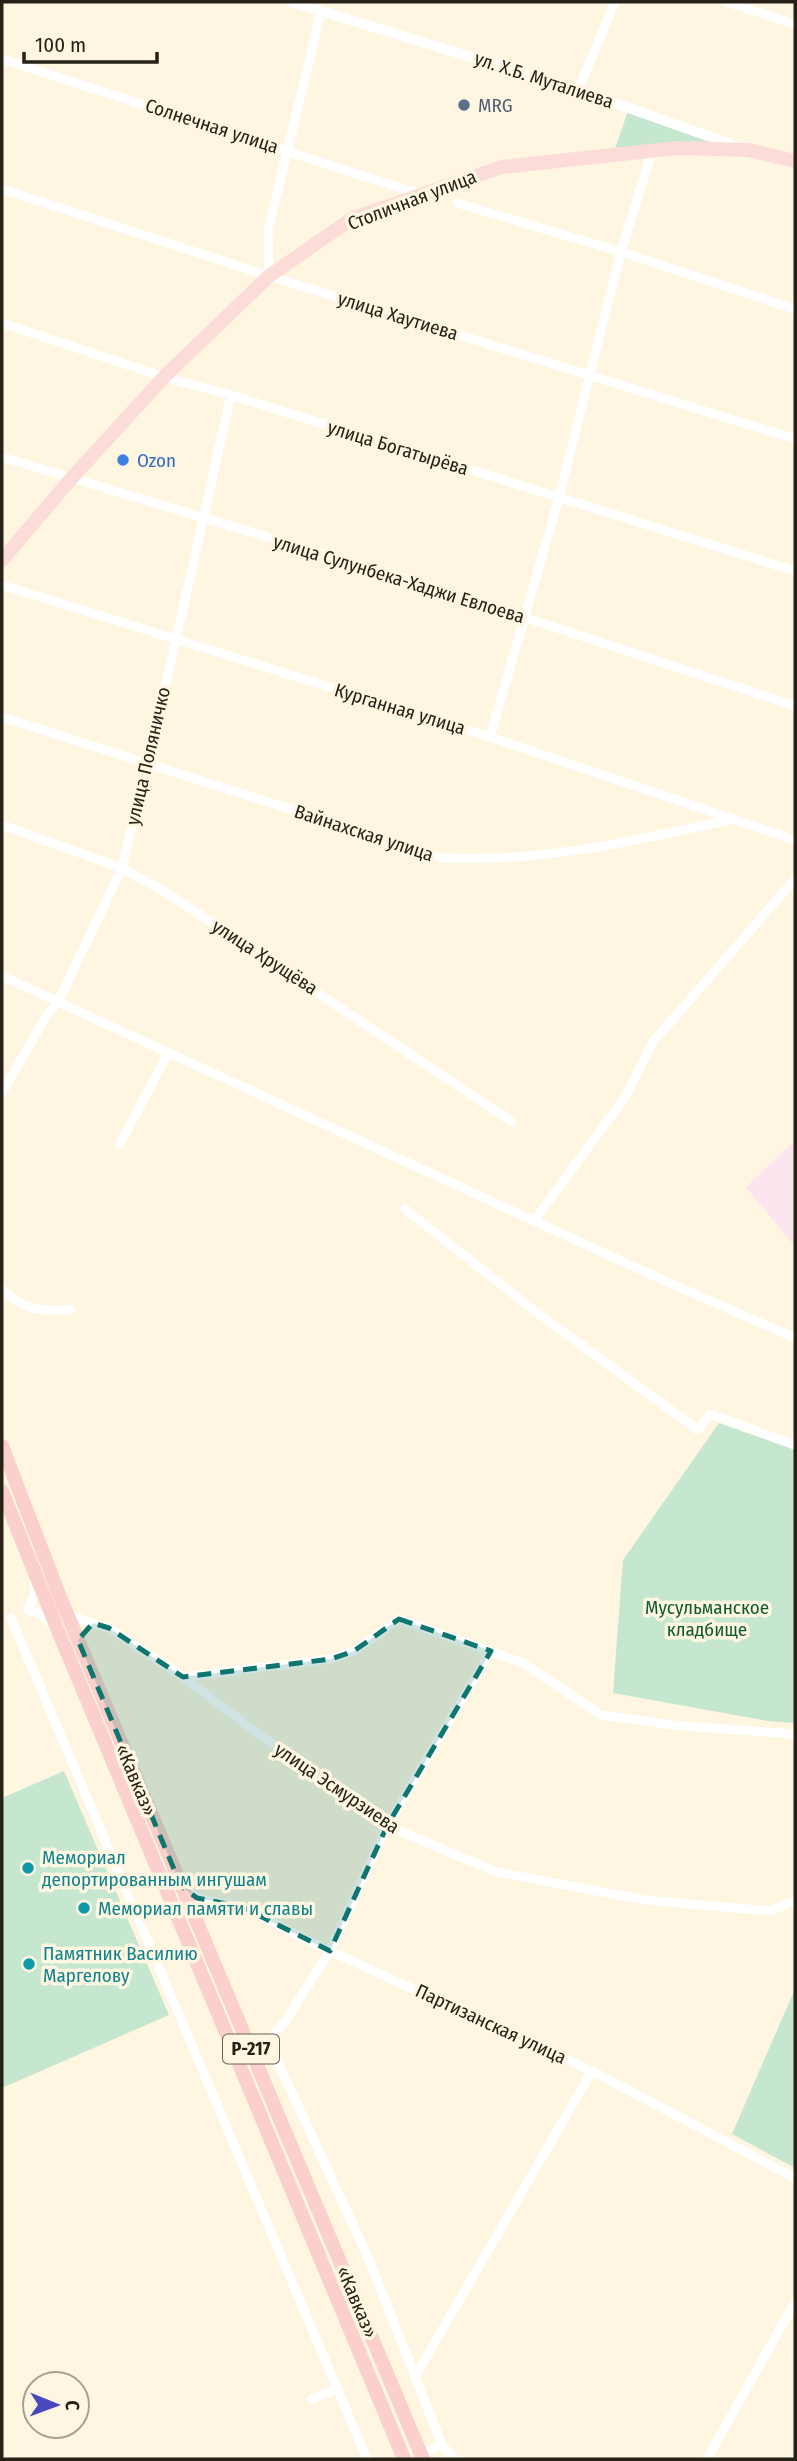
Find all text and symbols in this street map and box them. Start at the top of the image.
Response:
scale bar [24,21,158,65]
text: 100 m [35,32,86,58]
street label: ул. Х.Б. Муталиева [472,47,616,113]
street label: Солнечная улица [143,94,281,158]
place label: MRG [478,94,513,117]
marker: MRG [456,97,472,113]
street label: Столичная улица [344,165,480,235]
street label: улица Хаутиева [335,287,461,345]
street label: улица Богатырёва [325,416,471,480]
place label: Ozon [137,449,176,472]
marker: Ozon [115,452,131,468]
street label: улица Сулунбека-Хаджи Евлоева [271,530,527,628]
street label: Курганная улица [332,678,468,740]
street label: улица Поляничко [121,685,175,827]
street label: Вайнахская улица [291,800,437,866]
street label: улица Хрущёва [208,914,322,1000]
park label: Мусульманское кладбище [645,1596,769,1641]
street label: улица Эсмурзиева [270,1738,404,1838]
street label: «Кавказ» [111,1741,161,1819]
place label: Мемориал депортированным ингушам [42,1846,267,1891]
marker: Мемориал депортированным ингушам [20,1860,36,1876]
place label: Мемориал памяти и славы [98,1897,313,1920]
marker: Мемориал памяти и славы [76,1900,92,1916]
place label: Памятник Василию Маргелову [43,1942,198,1987]
marker: Памятник Василию Маргелову [21,1956,37,1972]
street label: Партизанская улица [412,1979,570,2069]
road number: Р-217 [223,2035,279,2064]
street label: «Кавказ» [332,2263,382,2341]
north arrow [21,2370,91,2440]
text: С [61,2400,84,2411]

